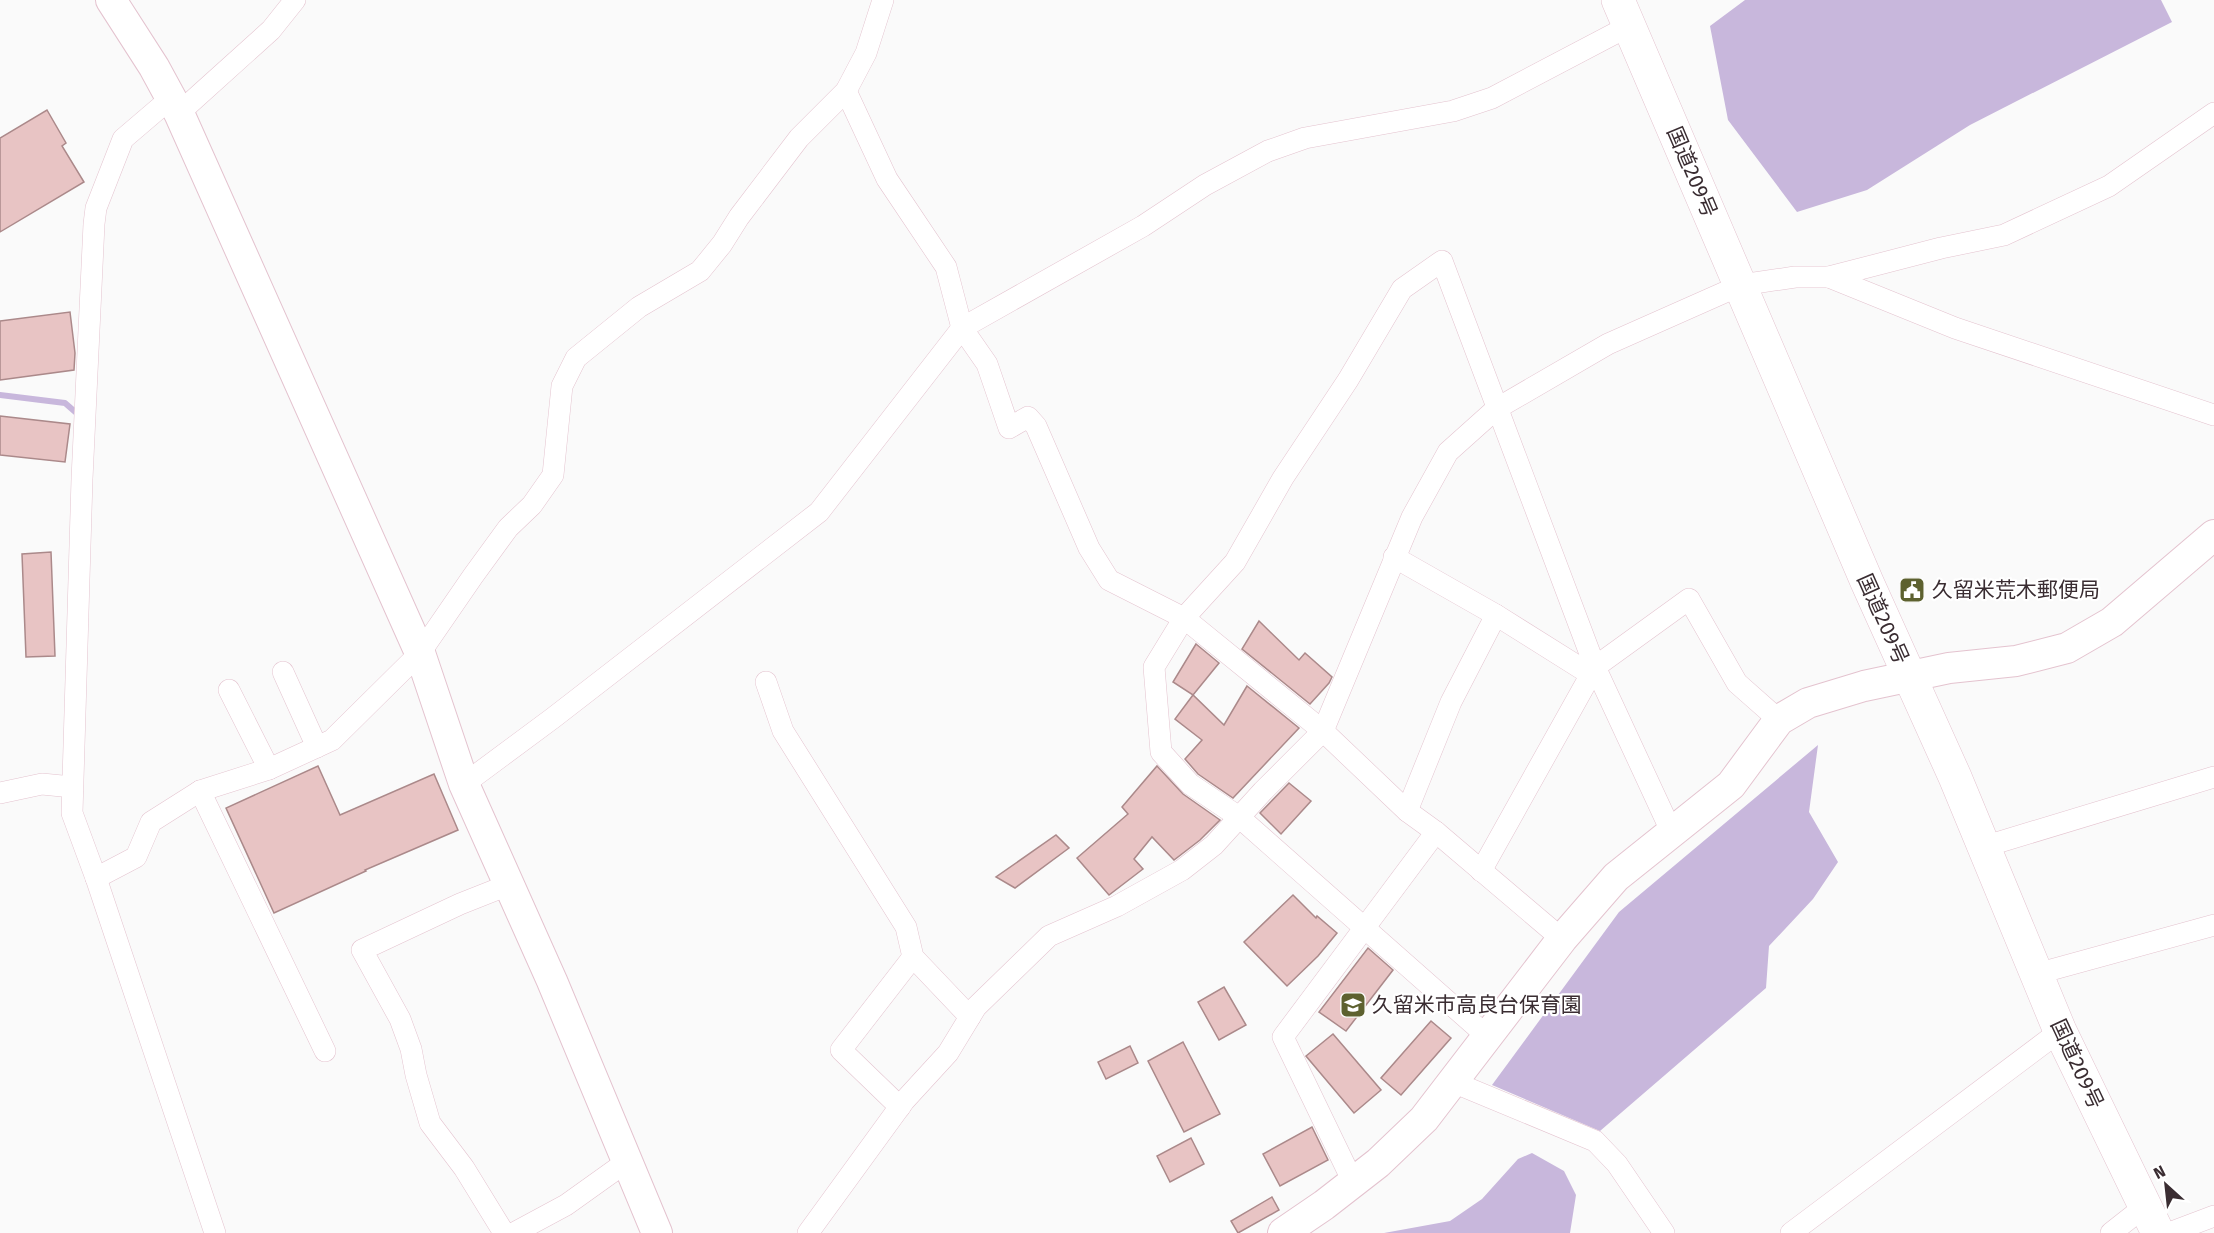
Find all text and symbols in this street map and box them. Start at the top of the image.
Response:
street label: 国道209号 [1661,123,1723,221]
street label: 国道209号 [1852,570,1914,668]
public building icon: 久留米荒木郵便局 [1897,575,1927,605]
place label: 久留米荒木郵便局 [1932,577,2100,603]
school or university icon: 久留米市高良台保育園 [1338,990,1368,1020]
place label: 久留米市高良台保育園 [1372,992,1582,1018]
street label: 国道209号 [2045,1015,2109,1113]
north arrow [2136,1155,2196,1215]
text: N [2150,1161,2168,1183]

